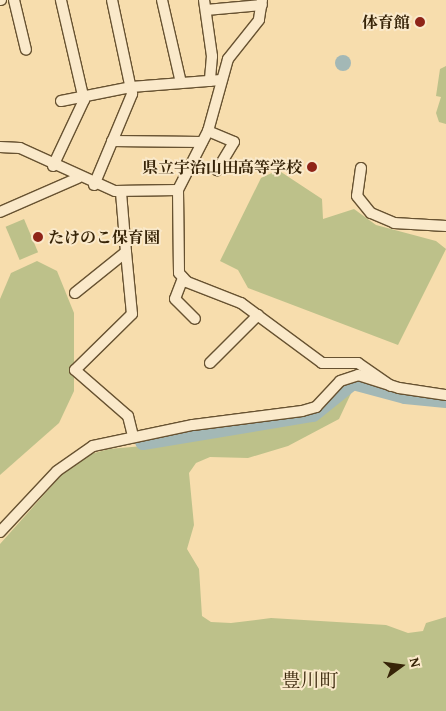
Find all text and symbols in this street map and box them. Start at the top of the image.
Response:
place label: 体育館 [362,12,410,32]
marker: 体育館 [414,16,426,28]
place label: 県立宇治山田高等学校 [142,157,302,177]
marker: 県立宇治山田高等学校 [306,161,318,173]
place label: たけのこ保育園 [48,227,160,247]
marker: たけのこ保育園 [32,231,44,243]
north arrow [376,641,426,691]
text: N [405,655,426,669]
district label: 豊川町 [282,670,338,692]

